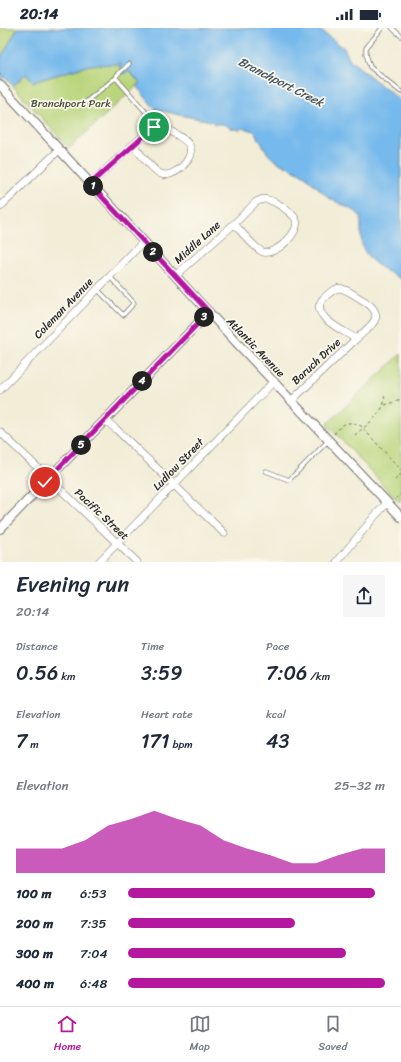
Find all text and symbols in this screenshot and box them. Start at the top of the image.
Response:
text: 20:14 [20,1,58,27]
water label: Branchport Creek [234,51,328,113]
park label: Branchport Park [31,94,111,113]
pin [137,110,171,144]
icon: arrive [143,116,165,138]
pin: 1 [83,176,103,196]
text: 1 [91,176,95,195]
street label: Middle Lane [170,216,225,269]
pin: 2 [143,242,163,262]
text: 2 [150,242,156,261]
street label: Coleman Avenue [29,273,98,343]
pin: 3 [194,307,214,327]
text: 3 [201,307,207,326]
street label: Atlantic Avenue [221,312,290,382]
street label: Baruch Drive [287,333,346,389]
pin: 4 [132,371,152,391]
text: 4 [139,371,145,390]
street label: Ludlow Street [148,433,209,495]
pin: 5 [71,435,91,455]
text: 5 [78,435,84,454]
pin [28,465,62,499]
icon: check [34,471,56,493]
street label: Pacific Street [70,484,134,545]
text: Evening run [16,565,129,604]
button: share [343,575,385,617]
text: 20:14 [16,600,49,623]
text: Distance [16,637,58,656]
text: Time [141,637,164,656]
text: Pace [266,637,289,656]
text: 0.56 [16,656,58,691]
text: 3:59 [141,656,183,691]
text: 7:06 [266,656,307,691]
text: km [58,667,75,686]
text: /km [307,667,330,686]
text: Elevation [16,705,61,724]
text: Heart rate [141,705,193,724]
text: kcal [266,705,286,724]
text: 7 [16,724,27,759]
text: 171 [141,724,170,759]
text: 43 [266,724,289,759]
text: m [27,735,39,754]
text: bpm [170,735,193,754]
text: Elevation [16,774,69,797]
text: 25–32 m [334,774,385,797]
text: 100 m [16,882,51,905]
text: 6:53 [80,882,106,905]
text: 200 m [16,912,53,935]
text: 7:35 [80,912,106,935]
text: 300 m [16,942,53,965]
text: 7:04 [80,942,108,965]
text: 400 m [16,972,54,995]
text: 6:48 [80,972,107,995]
tab: Home [54,1013,81,1056]
tab: Map [189,1013,211,1056]
tab: Saved [318,1013,347,1056]

